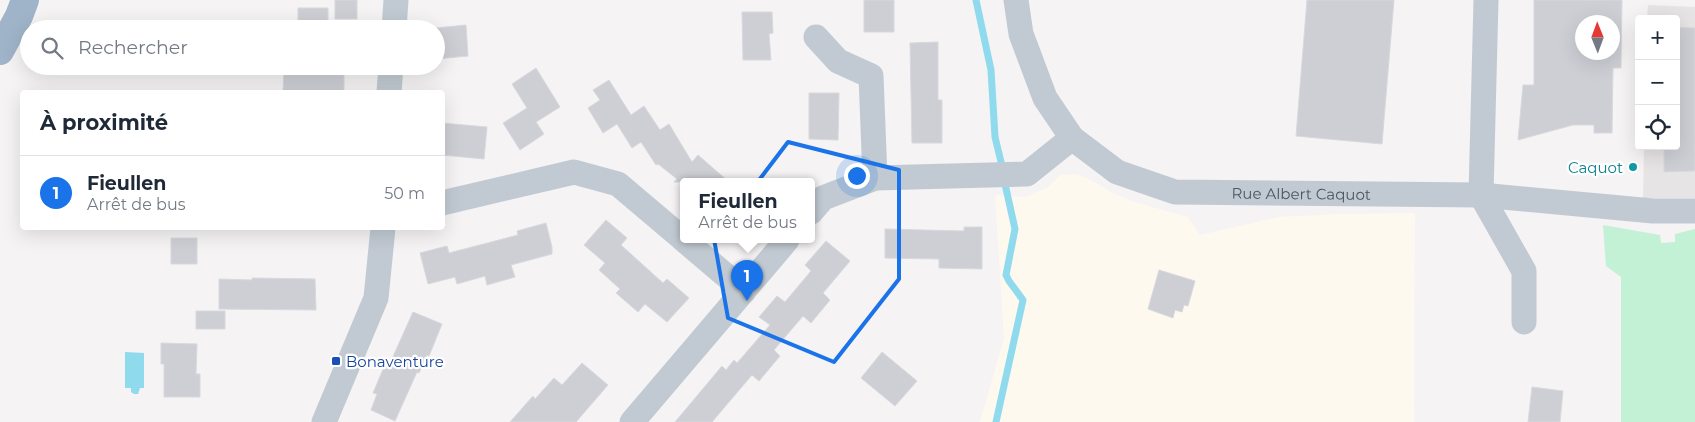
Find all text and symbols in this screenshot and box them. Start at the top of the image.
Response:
north arrow [1575,15,1620,60]
map controls [1635,15,1680,150]
button: + [1635,15,1680,60]
search box [20,20,445,75]
icon: search [38,34,66,62]
text: Rechercher [78,36,188,59]
button: − [1635,60,1680,105]
button: locate [1635,105,1680,150]
text: À proximité [40,110,168,135]
place label: Caquot [1568,158,1623,177]
marker: Caquot [1627,161,1639,173]
your location [844,163,870,189]
text: Fieullen [87,172,166,195]
popup [680,178,815,243]
street label: Rue Albert Caquot [1231,183,1371,203]
text: 1 [53,184,59,203]
text: 50 m [384,184,425,203]
text: Fieullen [698,190,778,213]
text: Arrêt de bus [87,195,185,214]
text: Arrêt de bus [698,213,797,232]
pin: 1 [731,260,763,301]
place label: Bonaventure [346,352,444,371]
marker: Bonaventure [330,355,342,367]

